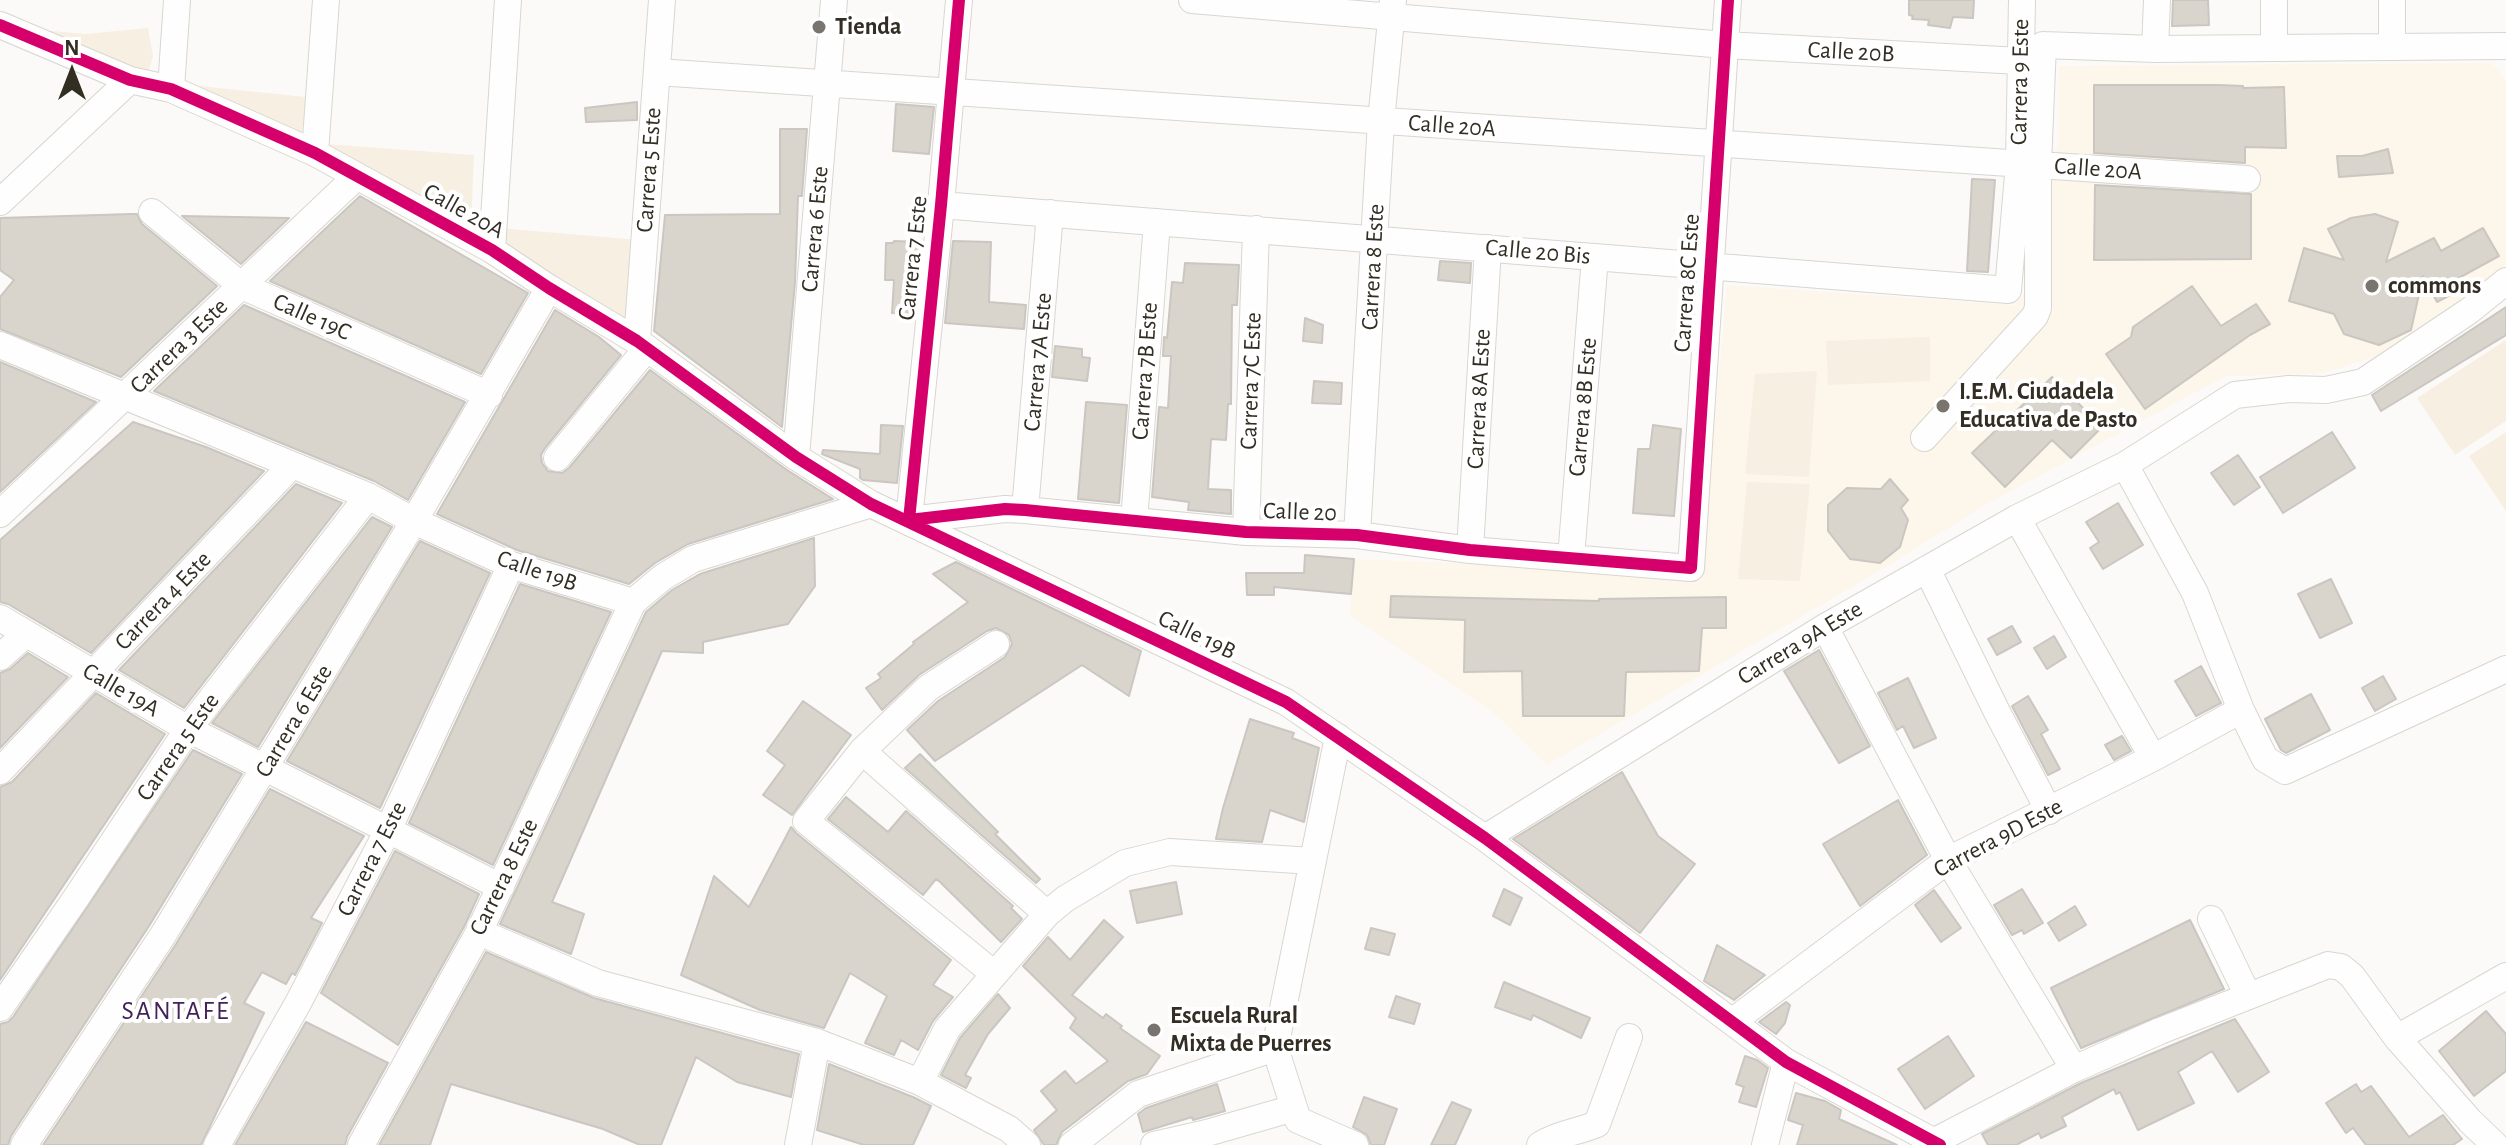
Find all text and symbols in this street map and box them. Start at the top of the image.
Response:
place label: Tienda [835,13,902,41]
marker: Tienda [810,18,828,36]
street label: Carrera 9 Este [2004,19,2036,145]
north arrow [32,32,112,112]
street label: Calle 20B [1807,35,1895,69]
text: N [64,37,80,59]
street label: Carrera 5 Este [630,107,668,233]
street label: Calle 20A [1407,109,1497,143]
street label: Calle 20A [2053,152,2143,186]
street label: Carrera 6 Este [795,165,835,293]
street label: Calle 20A [419,177,509,245]
street label: Carrera 7 Este [892,194,934,322]
street label: Carrera 8 Este [1355,203,1391,331]
street label: Carrera 8C Este [1668,213,1706,353]
street label: Calle 20 Bis [1484,233,1592,271]
place label: commons [2388,272,2481,300]
marker: commons [2363,277,2381,295]
street label: Calle 19C [268,287,356,347]
street label: Carrera 7A Este [1018,291,1058,433]
street label: Carrera 3 Este [124,292,234,400]
street label: Carrera 7B Este [1126,301,1164,441]
street label: Carrera 7C Este [1234,312,1268,450]
street label: Carrera 8A Este [1461,328,1497,470]
street label: Carrera 8B Este [1563,336,1603,478]
place label: I.E.M. Ciudadela Educativa de Pasto [1959,378,2137,434]
marker: I.E.M. Ciudadela Educativa de Pasto [1934,397,1952,415]
street label: Calle 20 [1263,496,1337,528]
street label: Calle 19B [493,544,581,598]
street label: Carrera 4 Este [109,545,217,657]
street label: Carrera 9A Este [1732,595,1868,691]
street label: Calle 19B [1153,604,1241,666]
street label: Calle 19A [77,657,165,723]
street label: Carrera 6 Este [249,659,339,783]
street label: Carrera 5 Este [130,687,226,807]
street label: Carrera 9D Este [1929,792,2067,884]
street label: Carrera 7 Este [331,797,413,921]
street label: Carrera 8 Este [463,814,545,940]
district label: SANTAFÉ [122,995,230,1027]
place label: Escuela Rural Mixta de Puerres [1170,1002,1332,1058]
marker: Escuela Rural Mixta de Puerres [1145,1021,1163,1039]

